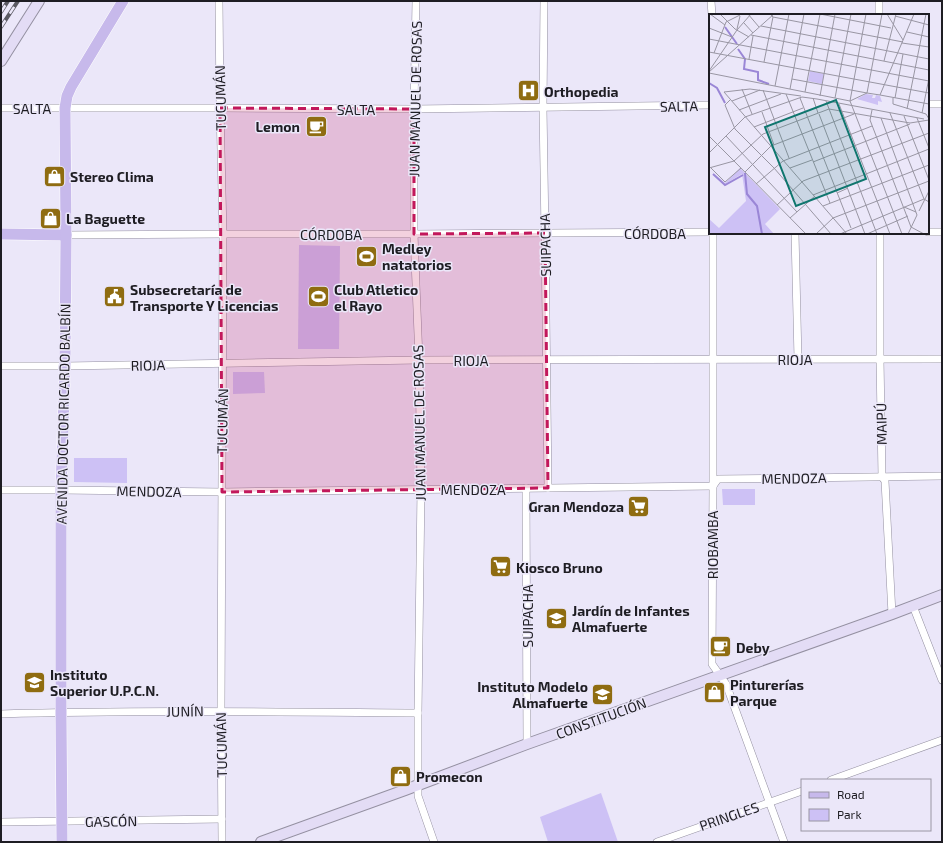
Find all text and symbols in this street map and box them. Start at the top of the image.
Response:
inset map [709,14,929,234]
street label: JUAN MANUEL DE ROSAS [405,21,425,177]
street label: TUCUMÁN [211,65,229,131]
hospital icon: Orthopedia [516,78,542,104]
place label: Orthopedia [544,83,619,100]
street label: SALTA [660,97,699,115]
street label: SALTA [13,100,51,117]
street label: SALTA [337,101,375,118]
cafe icon: Lemon [303,113,329,139]
place label: Lemon [256,118,300,135]
shop icon: Stereo Clima [41,163,67,189]
place label: Stereo Clima [70,168,154,185]
shop icon: La Baguette [37,205,63,231]
place label: La Baguette [66,210,145,227]
street label: SUIPACHA [536,213,554,277]
street label: CÓRDOBA [624,225,686,242]
street label: CÓRDOBA [300,226,362,243]
place label: Medley natatorios [382,240,452,273]
sports icon: Medley natatorios [353,243,379,269]
place label: Subsecretaría de Transporte Y Licencias [130,281,278,314]
place label: Club Atletico el Rayo [334,281,418,314]
public building icon: Subsecretaría de Transporte Y Licencias [102,284,128,310]
sports icon: Club Atletico el Rayo [306,284,332,310]
street label: AVENIDA DOCTOR RICARDO BALBÍN [53,303,73,525]
street label: JUAN MANUEL DE ROSAS [409,345,429,501]
street label: RIOJA [778,351,813,368]
street label: RIOJA [454,352,489,369]
street label: RIOJA [130,356,166,374]
street label: TUCUMÁN [213,388,231,454]
street label: MAIPÚ [872,403,890,445]
street label: MENDOZA [761,469,827,487]
street label: MENDOZA [440,481,506,498]
street label: MENDOZA [116,482,182,500]
supermarket icon: Gran Mendoza [626,493,652,519]
place label: Gran Mendoza [528,498,624,515]
street label: RIOBAMBA [704,510,721,579]
supermarket icon: Kiosco Bruno [488,554,514,580]
place label: Kiosco Bruno [516,559,603,576]
street label: SUIPACHA [519,584,536,648]
place label: Jardín de Infantes Almafuerte [572,602,690,635]
school or university icon: Jardín de Infantes Almafuerte [544,605,570,631]
cafe icon: Deby [708,634,734,660]
place label: Deby [736,639,770,656]
place label: Instituto Superior U.P.C.N. [50,666,159,699]
school or university icon: Instituto Superior U.P.C.N. [21,669,47,695]
place label: Pinturerías Parque [730,676,804,709]
place label: Instituto Modelo Almafuerte [477,678,588,711]
shop icon: Pinturerías Parque [701,679,727,705]
school or university icon: Instituto Modelo Almafuerte [590,681,616,707]
street label: CONSTITUCIÓN [553,694,649,742]
street label: JUNÍN [166,702,204,720]
street label: TUCUMÁN [212,712,230,778]
shop icon: Promecon [388,763,414,789]
place label: Promecon [416,768,483,785]
legend [801,779,931,831]
text: Road [837,787,865,801]
street label: PRINGLES [697,798,761,834]
text: Park [837,807,862,821]
street label: GASCÓN [85,812,137,830]

